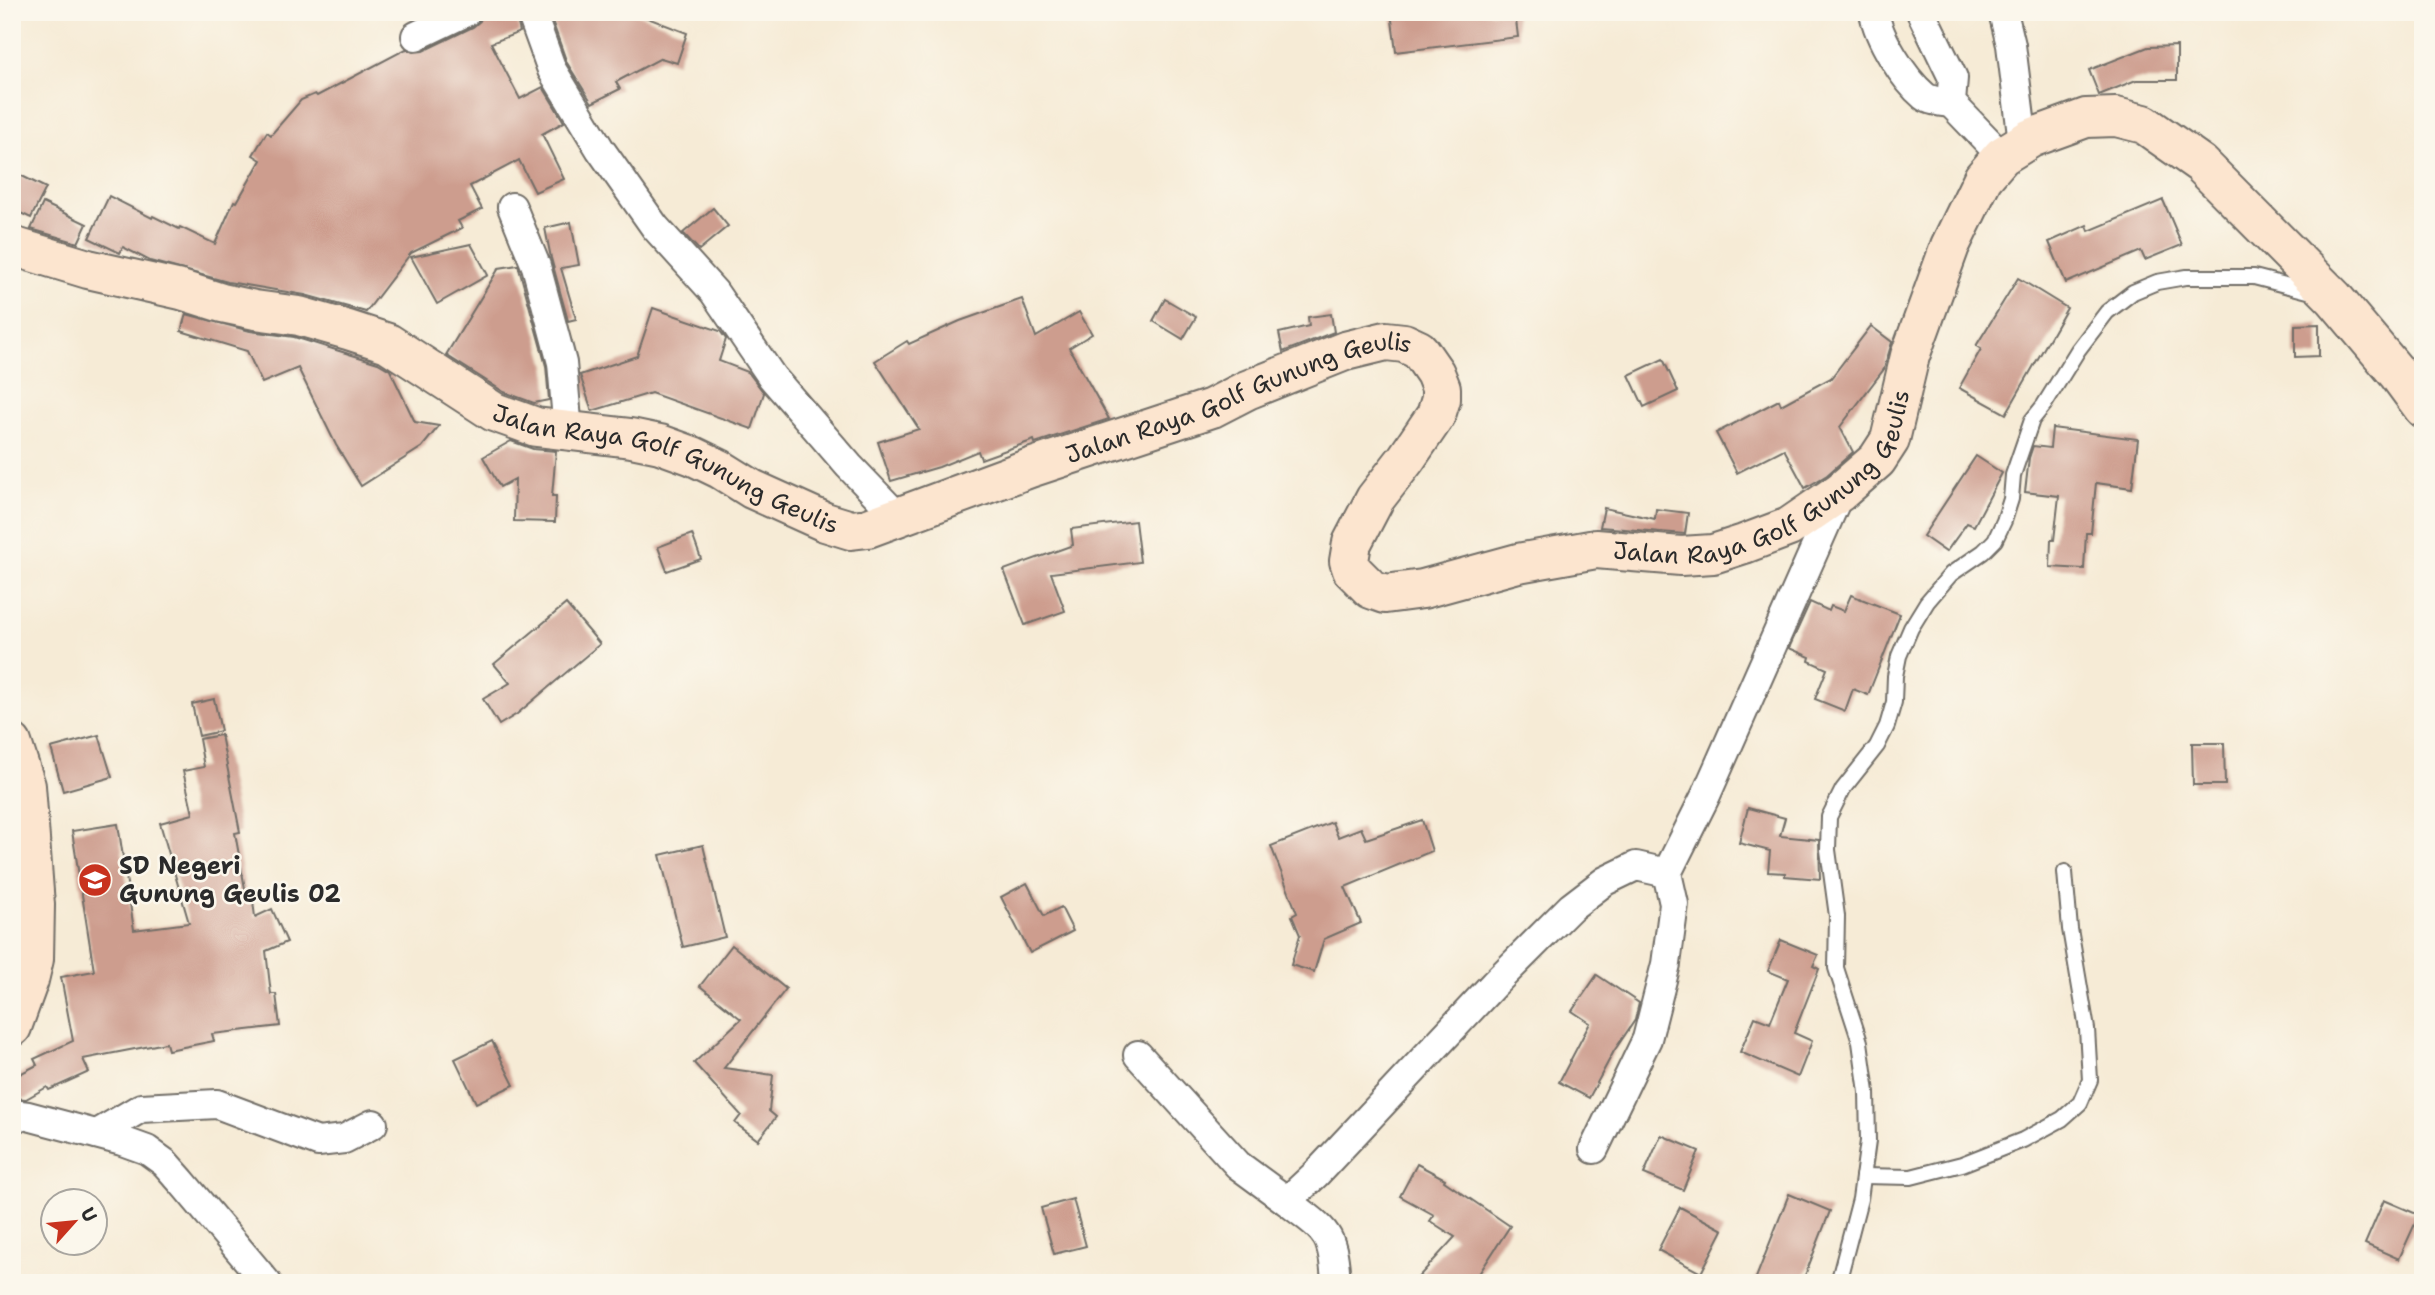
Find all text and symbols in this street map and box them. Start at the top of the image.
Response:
street label: Jalan Raya Golf Gunung Geulis [1062,325,1418,471]
street label: Jalan Raya Golf Gunung Geulis [1612,387,1917,572]
street label: Jalan Raya Golf Gunung Geulis [488,397,842,541]
place label: SD Negeri Gunung Geulis 02 [119,850,341,910]
school or university icon: SD Negeri Gunung Geulis 02 [76,861,114,899]
north arrow [38,1186,108,1256]
text: U [75,1203,103,1226]

